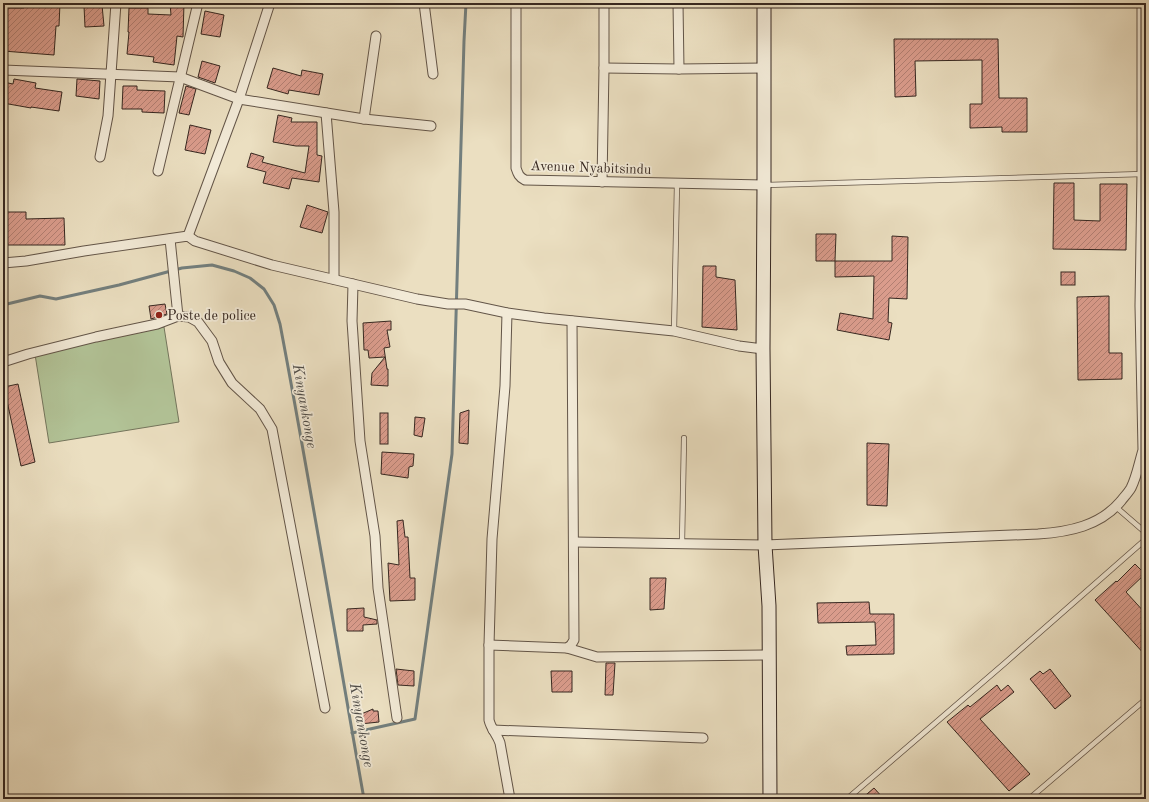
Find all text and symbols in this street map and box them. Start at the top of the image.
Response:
street label: Avenue Nyabitsindu [530,159,652,177]
place label: Poste de police [167,309,256,323]
marker: Poste de police [154,310,164,320]
water label: Kinyankonge [289,362,318,450]
water label: Kinyankonge [346,681,375,769]

